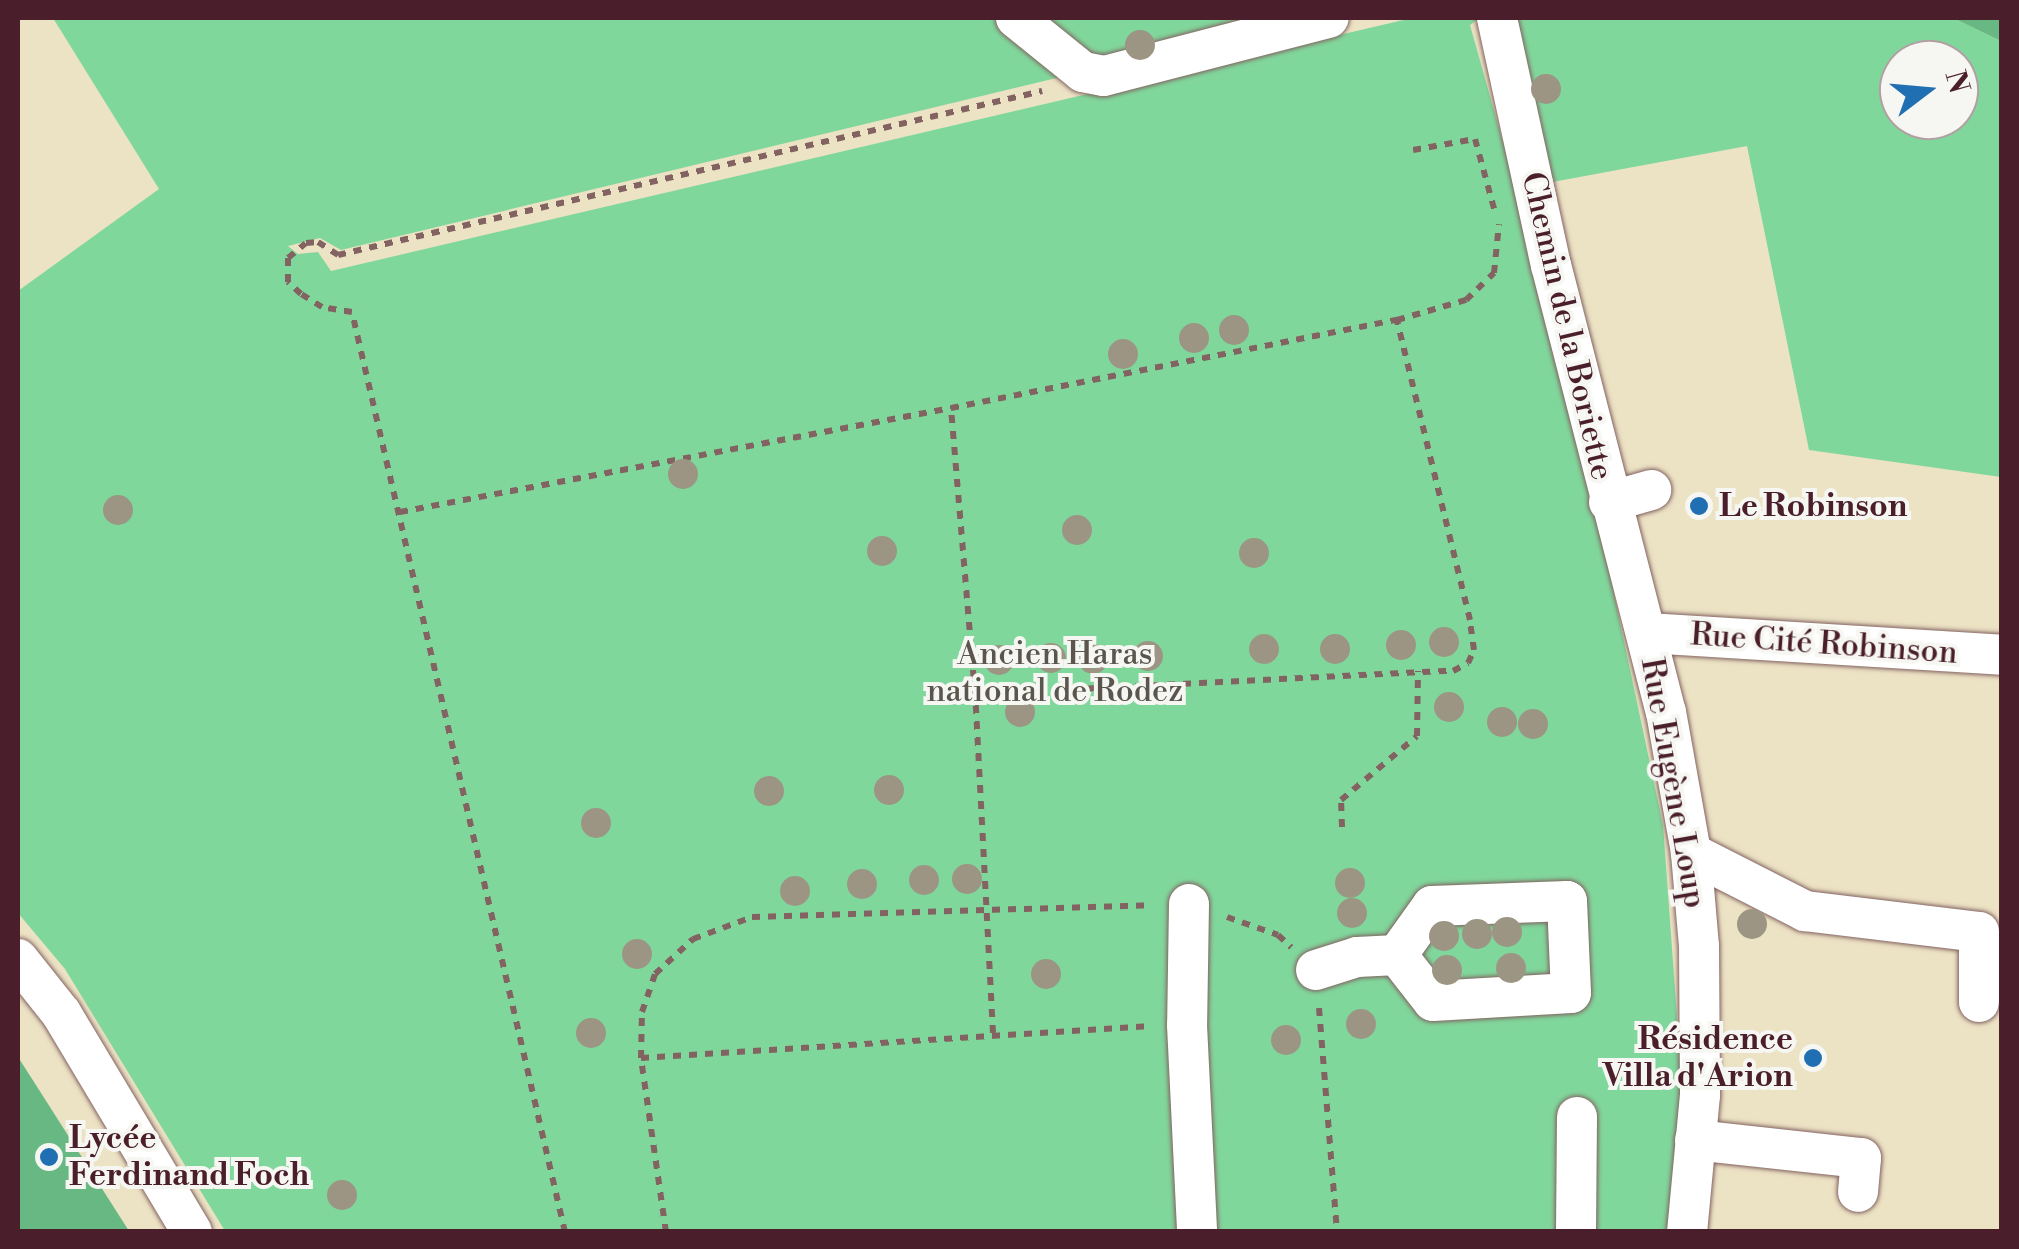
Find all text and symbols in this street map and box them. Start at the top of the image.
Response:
north arrow [1879,40,1979,140]
text: N [1937,67,1976,98]
street label: Chemin de la Boriette [1513,168,1621,484]
place label: Le Robinson [1719,487,1907,525]
marker: Le Robinson [1688,495,1710,517]
street label: Rue Cité Robinson [1689,616,1959,672]
park label: Ancien Haras national de Rodez [927,636,1183,711]
street label: Rue Eugène Loup [1632,655,1714,911]
place label: Résidence Villa d'Arion [1603,1021,1793,1096]
marker: Résidence Villa d'Arion [1802,1047,1824,1069]
place label: Lycée Ferdinand Foch [69,1120,309,1195]
marker: Lycée Ferdinand Foch [38,1146,60,1168]

